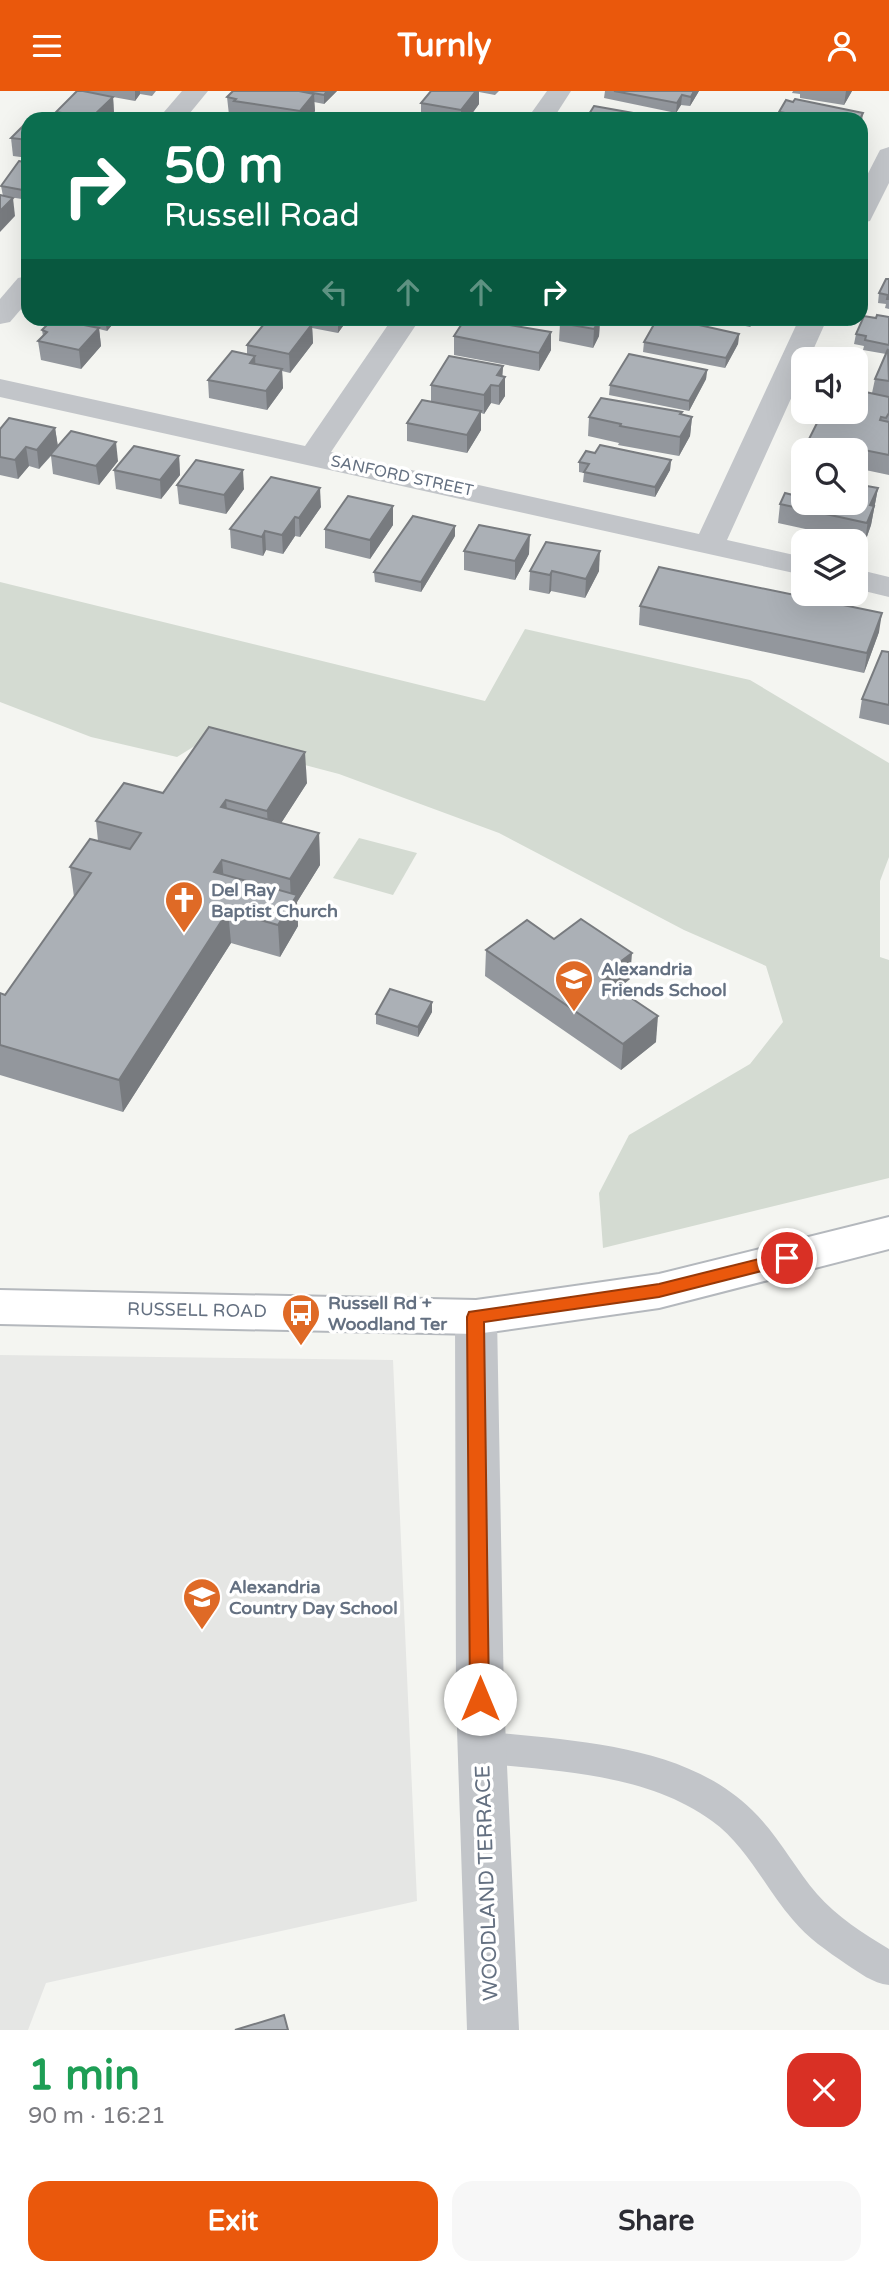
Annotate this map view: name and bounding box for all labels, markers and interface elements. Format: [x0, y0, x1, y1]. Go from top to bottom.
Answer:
icon: menu [28, 27, 66, 65]
text: Turnly [398, 27, 491, 65]
icon: person [823, 27, 861, 65]
text: 50 m [164, 137, 283, 196]
icon: right [49, 140, 140, 231]
text: Russell Road [164, 197, 360, 235]
icon: left [316, 273, 354, 311]
icon: ahead [389, 273, 427, 311]
icon: ahead [462, 273, 500, 311]
icon: right [535, 273, 573, 311]
map controls [791, 347, 868, 606]
button: sound [791, 347, 868, 424]
button: search [791, 438, 868, 515]
street label: SANFORD STREET [329, 451, 475, 501]
button: layers [791, 529, 868, 606]
church icon: Del Ray Baptist Church [163, 879, 205, 934]
place label: Del Ray Baptist Church [211, 879, 338, 922]
school or university icon: Alexandria Friends School [553, 958, 595, 1013]
place label: Alexandria Friends School [601, 958, 727, 1001]
pin [757, 1228, 817, 1288]
icon: arrive [768, 1239, 806, 1277]
bus stop icon: Russell Rd + Woodland Ter [280, 1292, 322, 1347]
place label: Russell Rd + Woodland Ter [328, 1292, 448, 1335]
street label: RUSSELL ROAD [127, 1298, 267, 1322]
school or university icon: Alexandria Country Day School [181, 1576, 223, 1631]
place label: Alexandria Country Day School [229, 1576, 398, 1619]
position arrow [443, 1662, 517, 1736]
street label: WOODLAND TERRACE [470, 1765, 504, 2001]
text: 1 min [28, 2050, 140, 2101]
button: close [787, 2053, 861, 2127]
text: 90 m · 16:21 [28, 2102, 166, 2130]
button: Exit [28, 2181, 438, 2261]
button: Share [452, 2181, 861, 2261]

